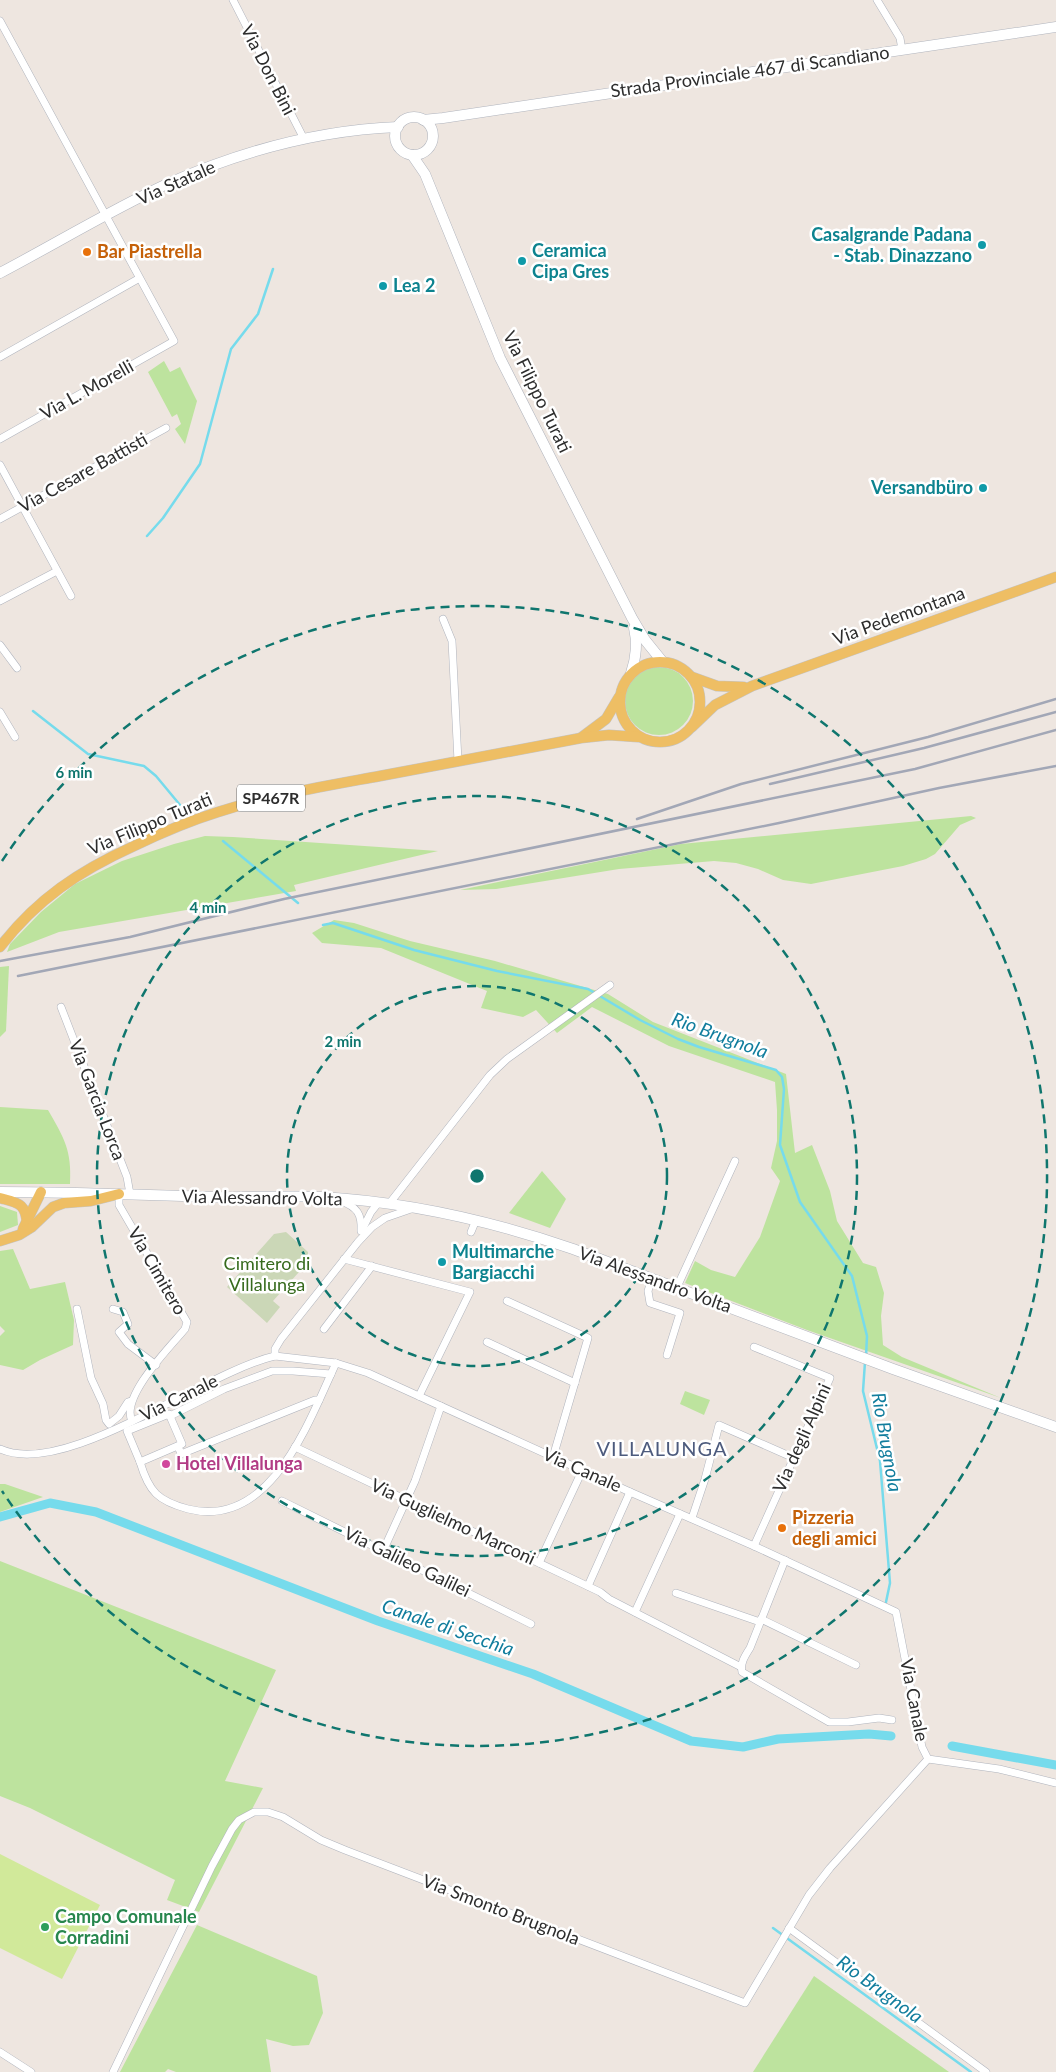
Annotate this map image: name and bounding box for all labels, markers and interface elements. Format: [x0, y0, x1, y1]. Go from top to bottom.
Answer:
street label: Via Don Bini [237, 21, 301, 118]
street label: Strada Provinciale 467 di Scandiano [609, 41, 891, 101]
street label: Via Statale [133, 155, 218, 209]
place label: Casalgrande Padana - Stab. Dinazzano [811, 223, 972, 266]
place label: Ceramica Cipa Gres [532, 239, 609, 282]
marker: Casalgrande Padana - Stab. Dinazzano [976, 239, 988, 251]
place label: Bar Piastrella [97, 240, 202, 262]
marker: Bar Piastrella [81, 246, 93, 258]
marker: Ceramica Cipa Gres [516, 255, 528, 267]
place label: Lea 2 [393, 274, 435, 296]
marker: Lea 2 [377, 280, 389, 292]
street label: Via Filippo Turati [499, 327, 577, 456]
street label: Via L. Morelli [36, 354, 137, 424]
street label: Via Cesare Battisti [14, 427, 151, 517]
place label: Versandbüro [870, 476, 973, 498]
marker: Versandbüro [977, 482, 989, 494]
street label: Via Pedemontana [830, 581, 968, 649]
text: 6 min [55, 763, 93, 781]
road number: SP467R [237, 784, 305, 811]
street label: Via Filippo Turati [84, 787, 215, 859]
text: 4 min [189, 898, 227, 916]
water label: Rio Brugnola [669, 1007, 771, 1063]
text: 2 min [324, 1032, 362, 1050]
street label: Via Garcia Lorca [65, 1036, 131, 1163]
centre of rings [468, 1167, 486, 1185]
street label: Via Alessandro Volta [181, 1185, 343, 1209]
street label: Via Cimitero [124, 1223, 192, 1318]
place label: Multimarche Bargiacchi [452, 1240, 555, 1283]
street label: Via Alessandro Volta [576, 1241, 735, 1317]
park label: Cimitero di Villalunga [224, 1252, 310, 1295]
marker: Multimarche Bargiacchi [436, 1256, 448, 1268]
street label: Via Canale [136, 1369, 221, 1425]
street label: Via degli Alpini [767, 1380, 835, 1495]
water label: Rio Brugnola [867, 1390, 908, 1493]
district label: VILLALUNGA [597, 1436, 727, 1460]
street label: Via Canale [540, 1442, 625, 1496]
place label: Hotel Villalunga [176, 1452, 303, 1474]
marker: Hotel Villalunga [160, 1458, 172, 1470]
street label: Via Guglielmo Marconi [368, 1473, 539, 1569]
place label: Pizzeria degli amici [792, 1506, 877, 1549]
street label: Via Galileo Galilei [341, 1521, 474, 1601]
marker: Pizzeria degli amici [776, 1522, 788, 1534]
water label: Canale di Secchia [379, 1593, 517, 1660]
street label: Via Canale [896, 1657, 934, 1743]
street label: Via Smonto Brugnola [420, 1869, 583, 1949]
place label: Campo Comunale Corradini [55, 1905, 197, 1948]
marker: Campo Comunale Corradini [39, 1921, 51, 1933]
water label: Rio Brugnola [833, 1950, 928, 2027]

